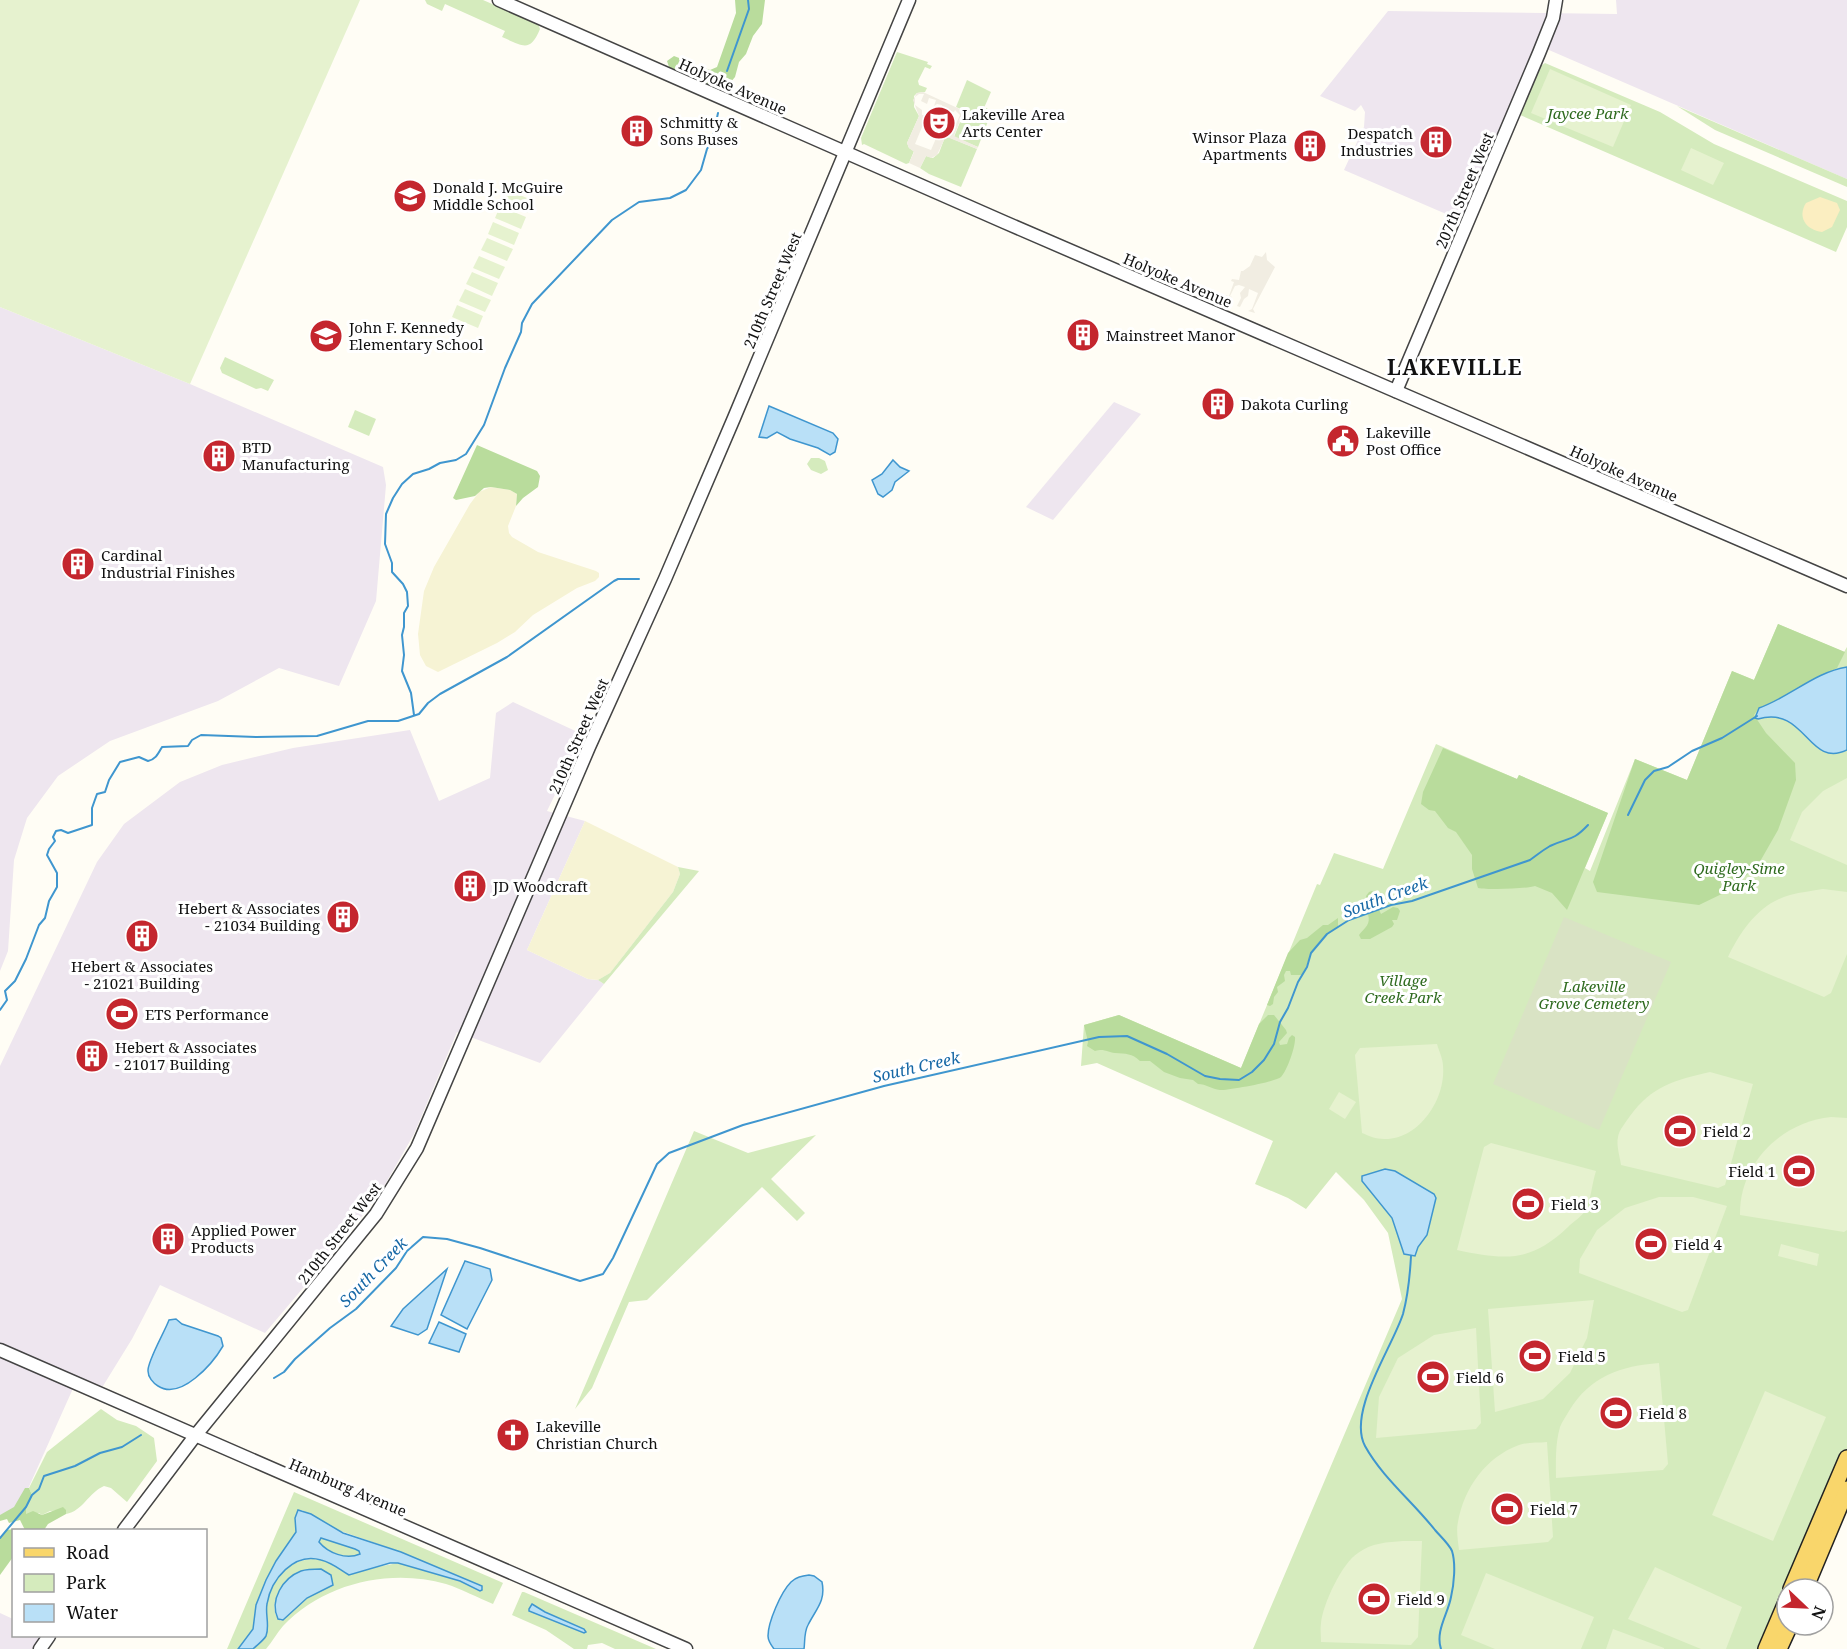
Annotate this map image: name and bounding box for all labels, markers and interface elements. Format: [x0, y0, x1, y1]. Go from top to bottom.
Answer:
street label: Holyoke Avenue [676, 53, 790, 119]
park label: Jaycee Park [1544, 103, 1629, 123]
place label: Lakeville Area Arts Center [962, 104, 1065, 141]
theatre icon: Lakeville Area Arts Center [921, 105, 957, 141]
place label: Schmitty & Sons Buses [660, 112, 738, 149]
building icon: Schmitty & Sons Buses [619, 113, 655, 149]
place label: Despatch Industries [1340, 123, 1413, 160]
building icon: Despatch Industries [1418, 124, 1454, 160]
place label: Winsor Plaza Apartments [1192, 127, 1287, 164]
building icon: Winsor Plaza Apartments [1292, 128, 1328, 164]
street label: 207th Street West [1430, 129, 1498, 251]
place label: Donald J. McGuire Middle School [433, 177, 563, 214]
school or university icon: Donald J. McGuire Middle School [392, 178, 428, 214]
street label: 210th Street West [738, 229, 806, 351]
street label: Holyoke Avenue [1121, 248, 1235, 312]
place label: John F. Kennedy Elementary School [348, 317, 483, 354]
building icon: Mainstreet Manor [1065, 317, 1101, 353]
school or university icon: John F. Kennedy Elementary School [308, 318, 344, 354]
place label: Mainstreet Manor [1106, 325, 1235, 345]
district label: LAKEVILLE [1387, 353, 1523, 381]
building icon: Dakota Curling [1200, 386, 1236, 422]
place label: Dakota Curling [1241, 394, 1348, 414]
place label: Lakeville Post Office [1366, 422, 1441, 459]
public building icon: Lakeville Post Office [1325, 423, 1361, 459]
place label: BTD Manufacturing [242, 437, 350, 474]
building icon: BTD Manufacturing [201, 438, 237, 474]
street label: Holyoke Avenue [1567, 440, 1681, 506]
place label: Cardinal Industrial Finishes [101, 545, 235, 582]
building icon: Cardinal Industrial Finishes [60, 546, 96, 582]
street label: 210th Street West [544, 675, 612, 797]
park label: Quigley-Sime Park [1693, 858, 1785, 895]
building icon: JD Woodcraft [452, 868, 488, 904]
water label: South Creek [1339, 871, 1432, 923]
place label: JD Woodcraft [492, 876, 588, 896]
place label: Hebert & Associates - 21034 Building [178, 898, 320, 935]
building icon: Hebert & Associates - 21034 Building [325, 899, 361, 935]
building icon: Hebert & Associates - 21021 Building [124, 918, 160, 954]
place label: Hebert & Associates - 21021 Building [71, 956, 213, 993]
park label: Village Creek Park [1365, 970, 1442, 1007]
park label: Lakeville Grove Cemetery [1539, 976, 1650, 1013]
sports icon: ETS Performance [104, 996, 140, 1032]
place label: ETS Performance [145, 1004, 269, 1024]
place label: Hebert & Associates - 21017 Building [115, 1037, 257, 1074]
building icon: Hebert & Associates - 21017 Building [74, 1038, 110, 1074]
water label: South Creek [870, 1046, 963, 1088]
sports icon: Field 2 [1662, 1113, 1698, 1149]
place label: Field 2 [1703, 1121, 1751, 1141]
sports icon: Field 1 [1781, 1153, 1817, 1189]
place label: Field 1 [1728, 1161, 1776, 1181]
street label: 210th Street West [293, 1178, 385, 1288]
sports icon: Field 3 [1510, 1186, 1546, 1222]
place label: Field 3 [1551, 1194, 1599, 1214]
place label: Applied Power Products [191, 1220, 296, 1257]
building icon: Applied Power Products [150, 1221, 186, 1257]
sports icon: Field 4 [1633, 1226, 1669, 1262]
water label: South Creek [334, 1232, 413, 1312]
place label: Field 4 [1674, 1234, 1722, 1254]
sports icon: Field 5 [1517, 1338, 1553, 1374]
place label: Field 5 [1558, 1346, 1606, 1366]
sports icon: Field 6 [1415, 1359, 1451, 1395]
place label: Field 6 [1456, 1367, 1504, 1387]
sports icon: Field 8 [1598, 1395, 1634, 1431]
place label: Field 8 [1639, 1403, 1687, 1423]
place label: Lakeville Christian Church [536, 1416, 658, 1453]
church icon: Lakeville Christian Church [495, 1417, 531, 1453]
street label: Hamburg Avenue [286, 1453, 410, 1521]
sports icon: Field 7 [1489, 1491, 1525, 1527]
place label: Field 7 [1530, 1499, 1578, 1519]
legend [12, 1529, 207, 1637]
text: Road [66, 1540, 109, 1564]
text: Park [66, 1570, 106, 1594]
north arrow [1775, 1577, 1835, 1637]
sports icon: Field 9 [1356, 1581, 1392, 1617]
place label: Field 9 [1397, 1589, 1445, 1609]
text: Water [66, 1600, 119, 1624]
text: N [1806, 1603, 1831, 1623]

